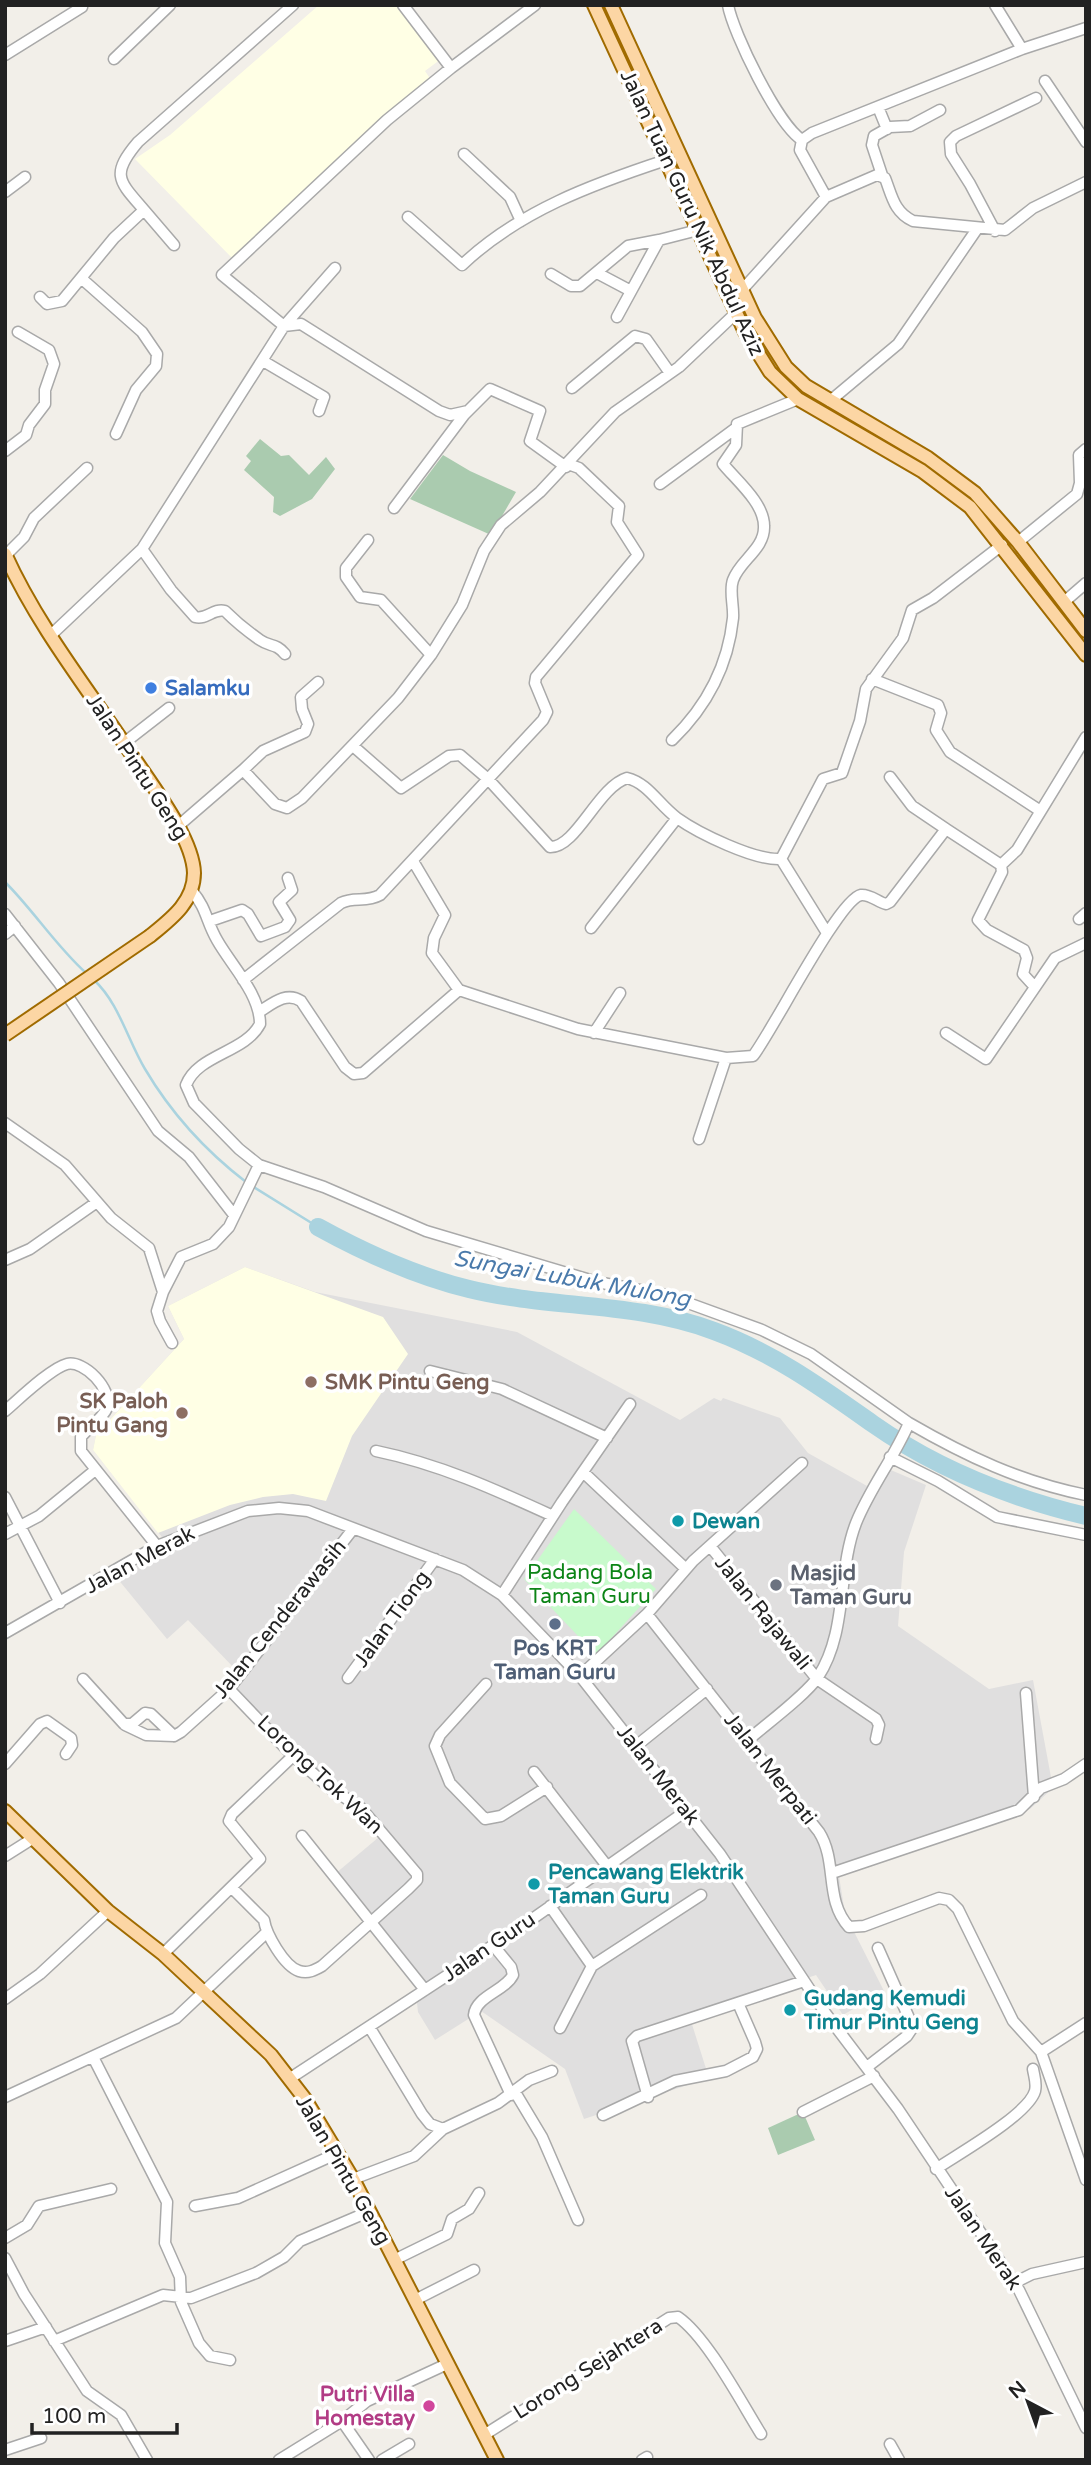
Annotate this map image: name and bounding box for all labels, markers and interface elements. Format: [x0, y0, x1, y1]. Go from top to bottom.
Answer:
street label: Jalan Tuan Guru Nik Abdul Aziz [615, 66, 769, 360]
place label: Salamku [165, 676, 250, 701]
marker: Salamku [143, 680, 159, 696]
street label: Jalan Pintu Geng [81, 689, 193, 845]
water label: Sungai Lubuk Mulong [452, 1244, 694, 1314]
place label: SMK Pintu Geng [325, 1370, 490, 1395]
marker: SMK Pintu Geng [303, 1374, 319, 1390]
place label: SK Paloh Pintu Gang [56, 1389, 168, 1438]
marker: SK Paloh Pintu Gang [174, 1405, 190, 1421]
place label: Dewan [692, 1509, 760, 1534]
marker: Dewan [670, 1513, 686, 1529]
street label: Jalan Merak [81, 1521, 199, 1599]
street label: Jalan Cenderawasih [208, 1535, 352, 1703]
street label: Jalan Rajawali [709, 1551, 817, 1675]
park label: Padang Bola Taman Guru [527, 1560, 653, 1609]
place label: Masjid Taman Guru [789, 1561, 912, 1610]
street label: Jalan Tiong [349, 1566, 435, 1672]
marker: Masjid Taman Guru [768, 1577, 784, 1593]
marker: Pos KRT Taman Guru [547, 1616, 563, 1632]
place label: Pos KRT Taman Guru [493, 1636, 616, 1685]
street label: Jalan Merpati [719, 1708, 821, 1830]
street label: Lorong Tok Wan [252, 1710, 388, 1840]
street label: Jalan Merak [611, 1720, 705, 1830]
place label: Pencawang Elektrik Taman Guru [547, 1860, 744, 1909]
marker: Pencawang Elektrik Taman Guru [526, 1876, 542, 1892]
street label: Jalan Guru [438, 1907, 540, 1987]
place label: Gudang Kemudi Timur Pintu Geng [803, 1986, 979, 2035]
marker: Gudang Kemudi Timur Pintu Geng [782, 2002, 798, 2018]
street label: Jalan Pintu Geng [290, 2091, 396, 2249]
street label: Jalan Merak [939, 2181, 1027, 2295]
street label: Lorong Sejahtera [509, 2313, 667, 2425]
north arrow [993, 2367, 1063, 2437]
text: N [1005, 2377, 1030, 2403]
place label: Putri Villa Homestay [315, 2382, 416, 2431]
scale bar [32, 2392, 177, 2436]
marker: Putri Villa Homestay [421, 2398, 437, 2414]
text: 100 m [42, 2404, 106, 2429]

